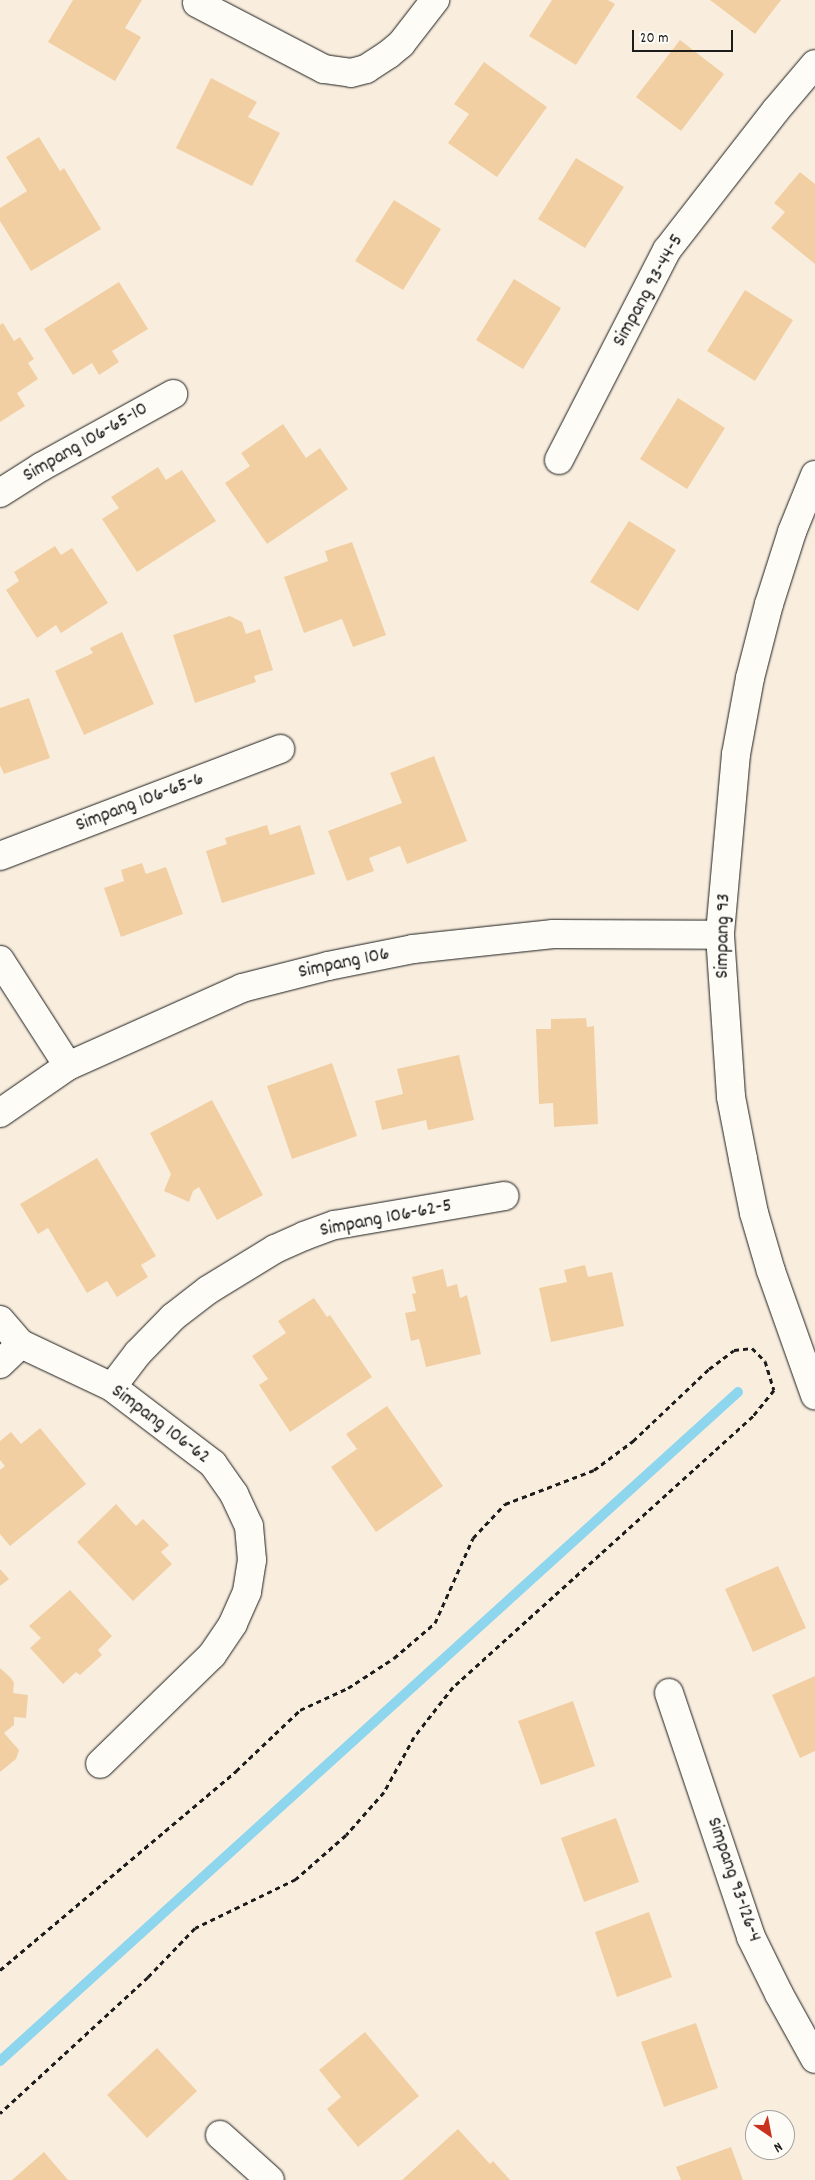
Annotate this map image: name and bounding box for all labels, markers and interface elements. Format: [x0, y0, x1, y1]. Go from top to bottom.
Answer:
scale bar [635, 20, 736, 52]
text: 20 m [640, 28, 668, 50]
street label: Simpang 93-44-5 [608, 231, 690, 351]
street label: Simpang 106-65-10 [19, 397, 153, 489]
street label: Simpang 106-65-6 [73, 768, 207, 838]
street label: Simpang 93 [711, 893, 737, 979]
street label: Simpang 106 [296, 943, 392, 985]
street label: Simpang 106-62-5 [318, 1194, 454, 1244]
street label: Simpang 106-62 [106, 1380, 214, 1470]
street label: Simpang 93-126-4 [700, 1814, 766, 1946]
north arrow [745, 2110, 795, 2160]
text: N [769, 2136, 786, 2157]

